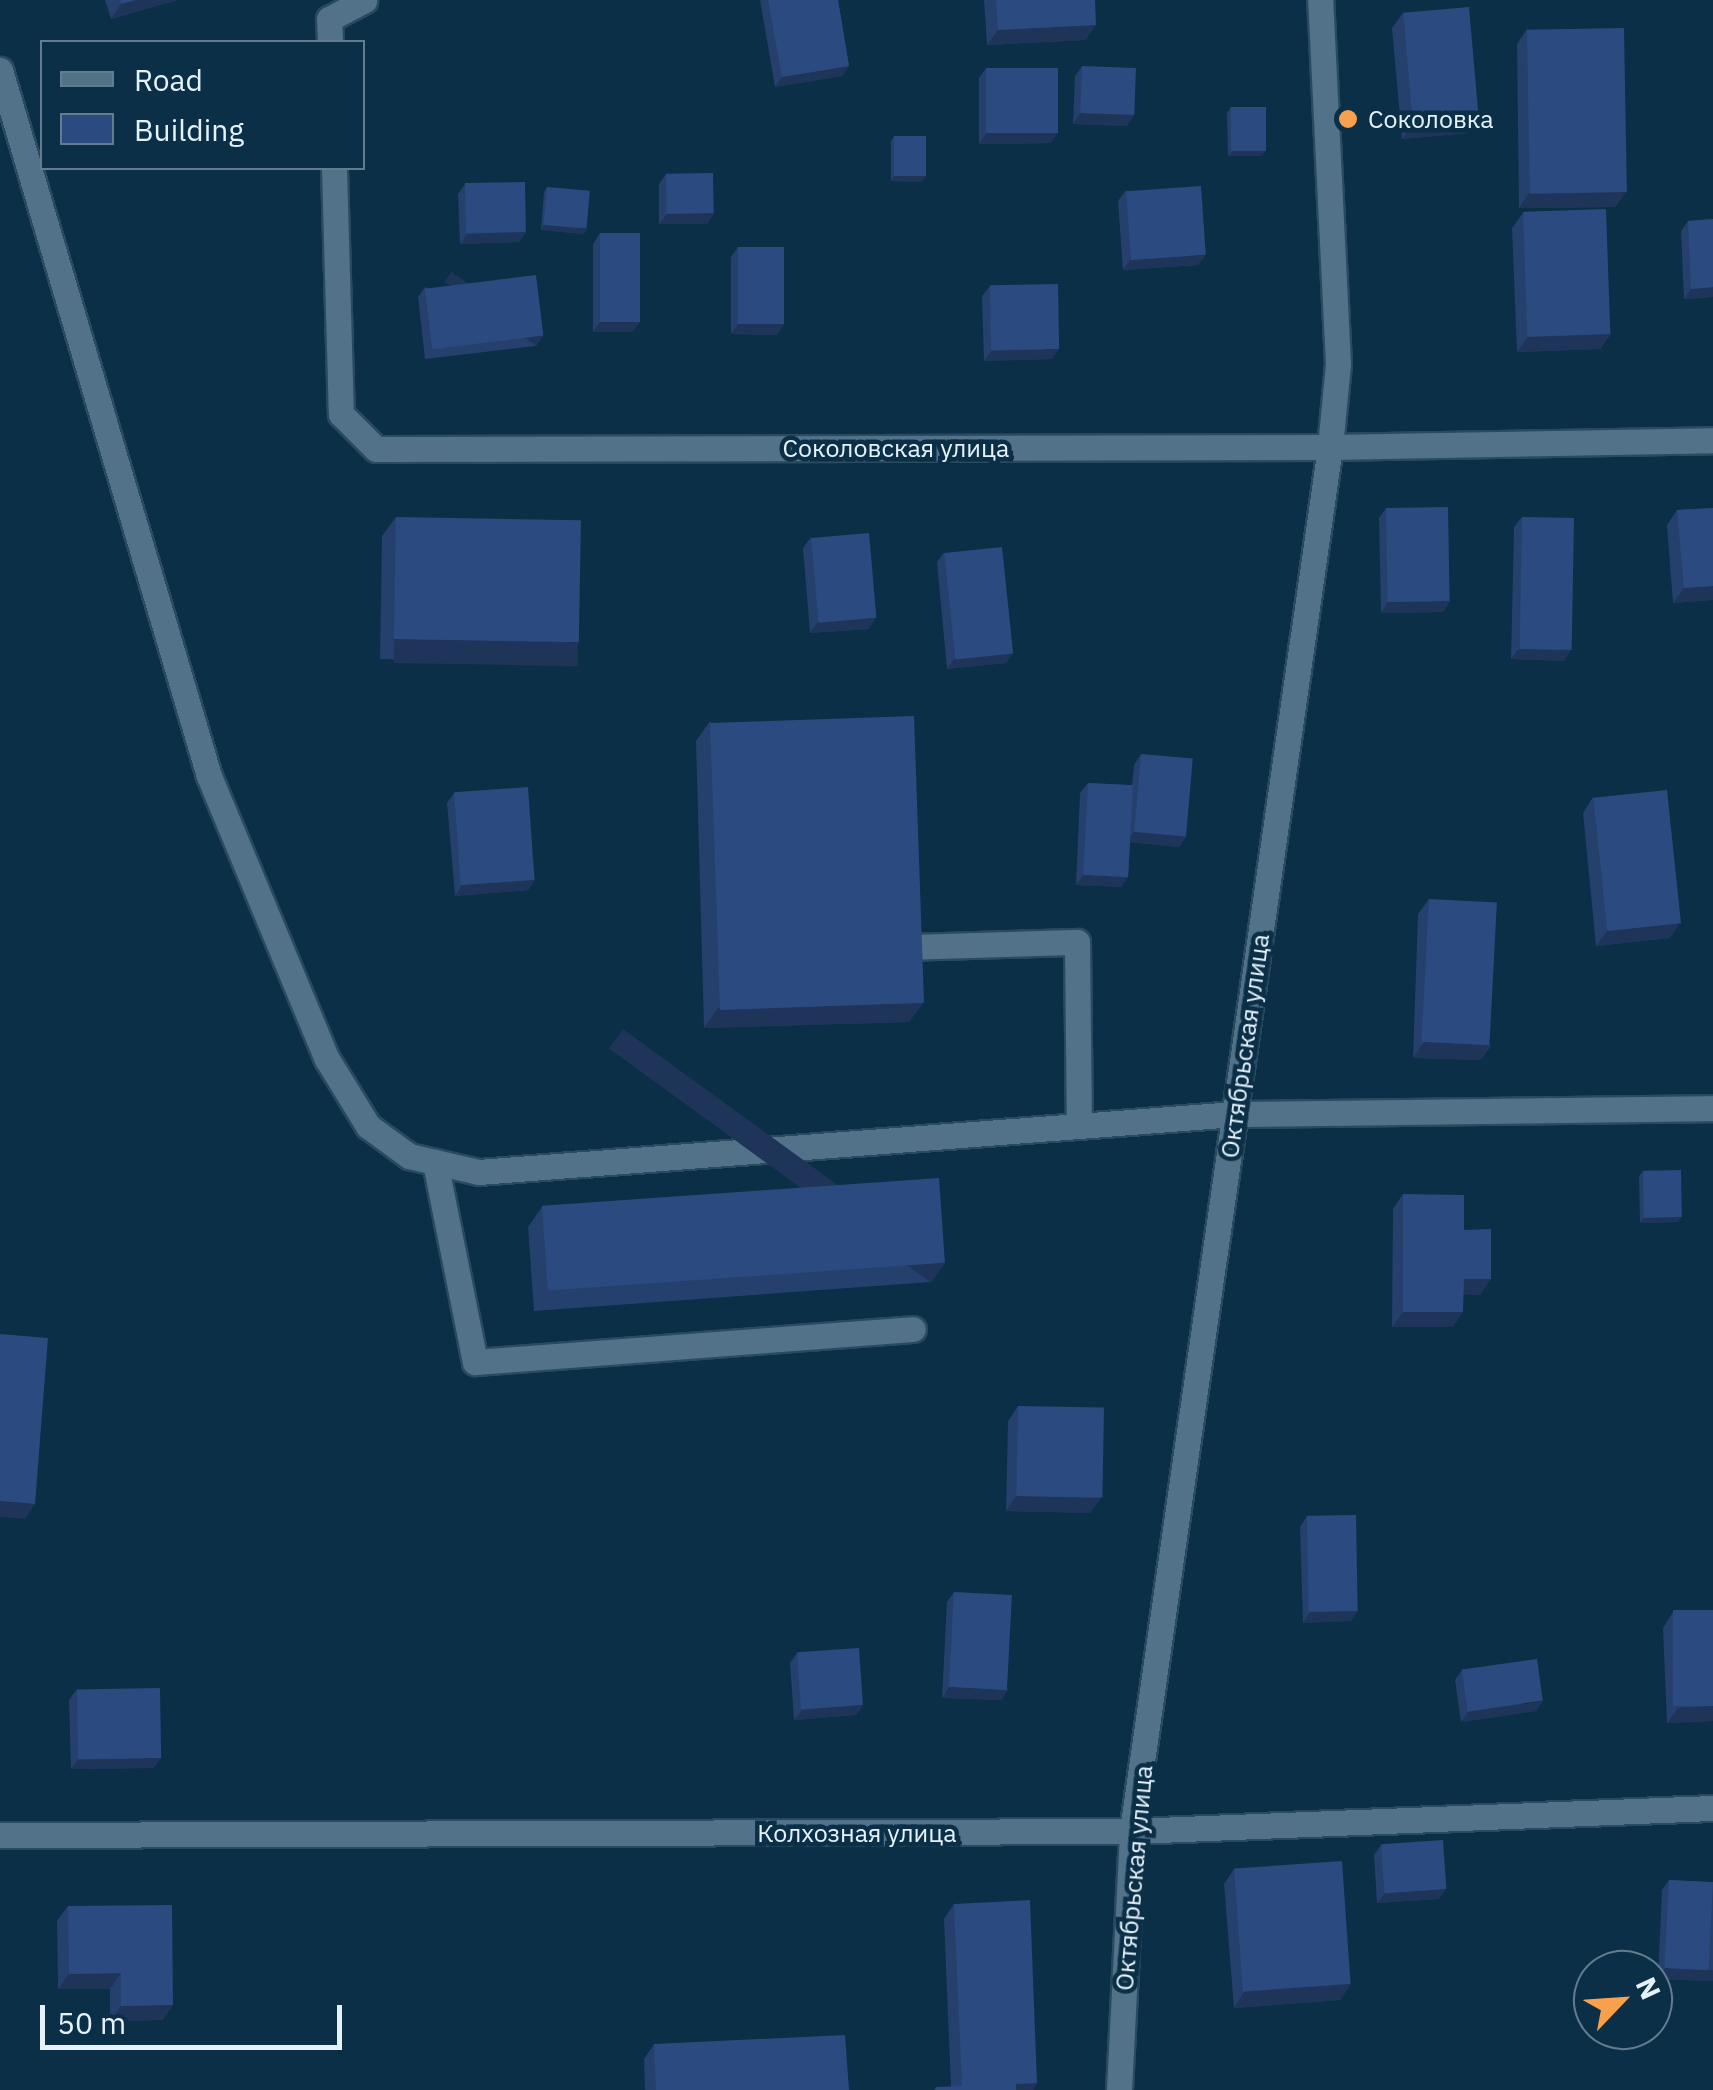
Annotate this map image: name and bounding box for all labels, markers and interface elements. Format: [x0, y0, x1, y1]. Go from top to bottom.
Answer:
legend [40, 40, 365, 170]
text: Road [134, 60, 203, 99]
place label: Соколовка [1368, 104, 1494, 134]
marker: Соколовка [1337, 108, 1359, 130]
text: Building [134, 110, 244, 149]
street label: Соколовская улица [783, 433, 1009, 463]
street label: Октябрьская улица [1214, 932, 1276, 1160]
street label: Октябрьская улица [1109, 1764, 1159, 1992]
street label: Колхозная улица [757, 1818, 957, 1848]
north arrow [1573, 1950, 1673, 2050]
text: N [1628, 1971, 1670, 2005]
scale bar [45, 1985, 348, 2047]
text: 50 m [57, 2003, 126, 2042]

